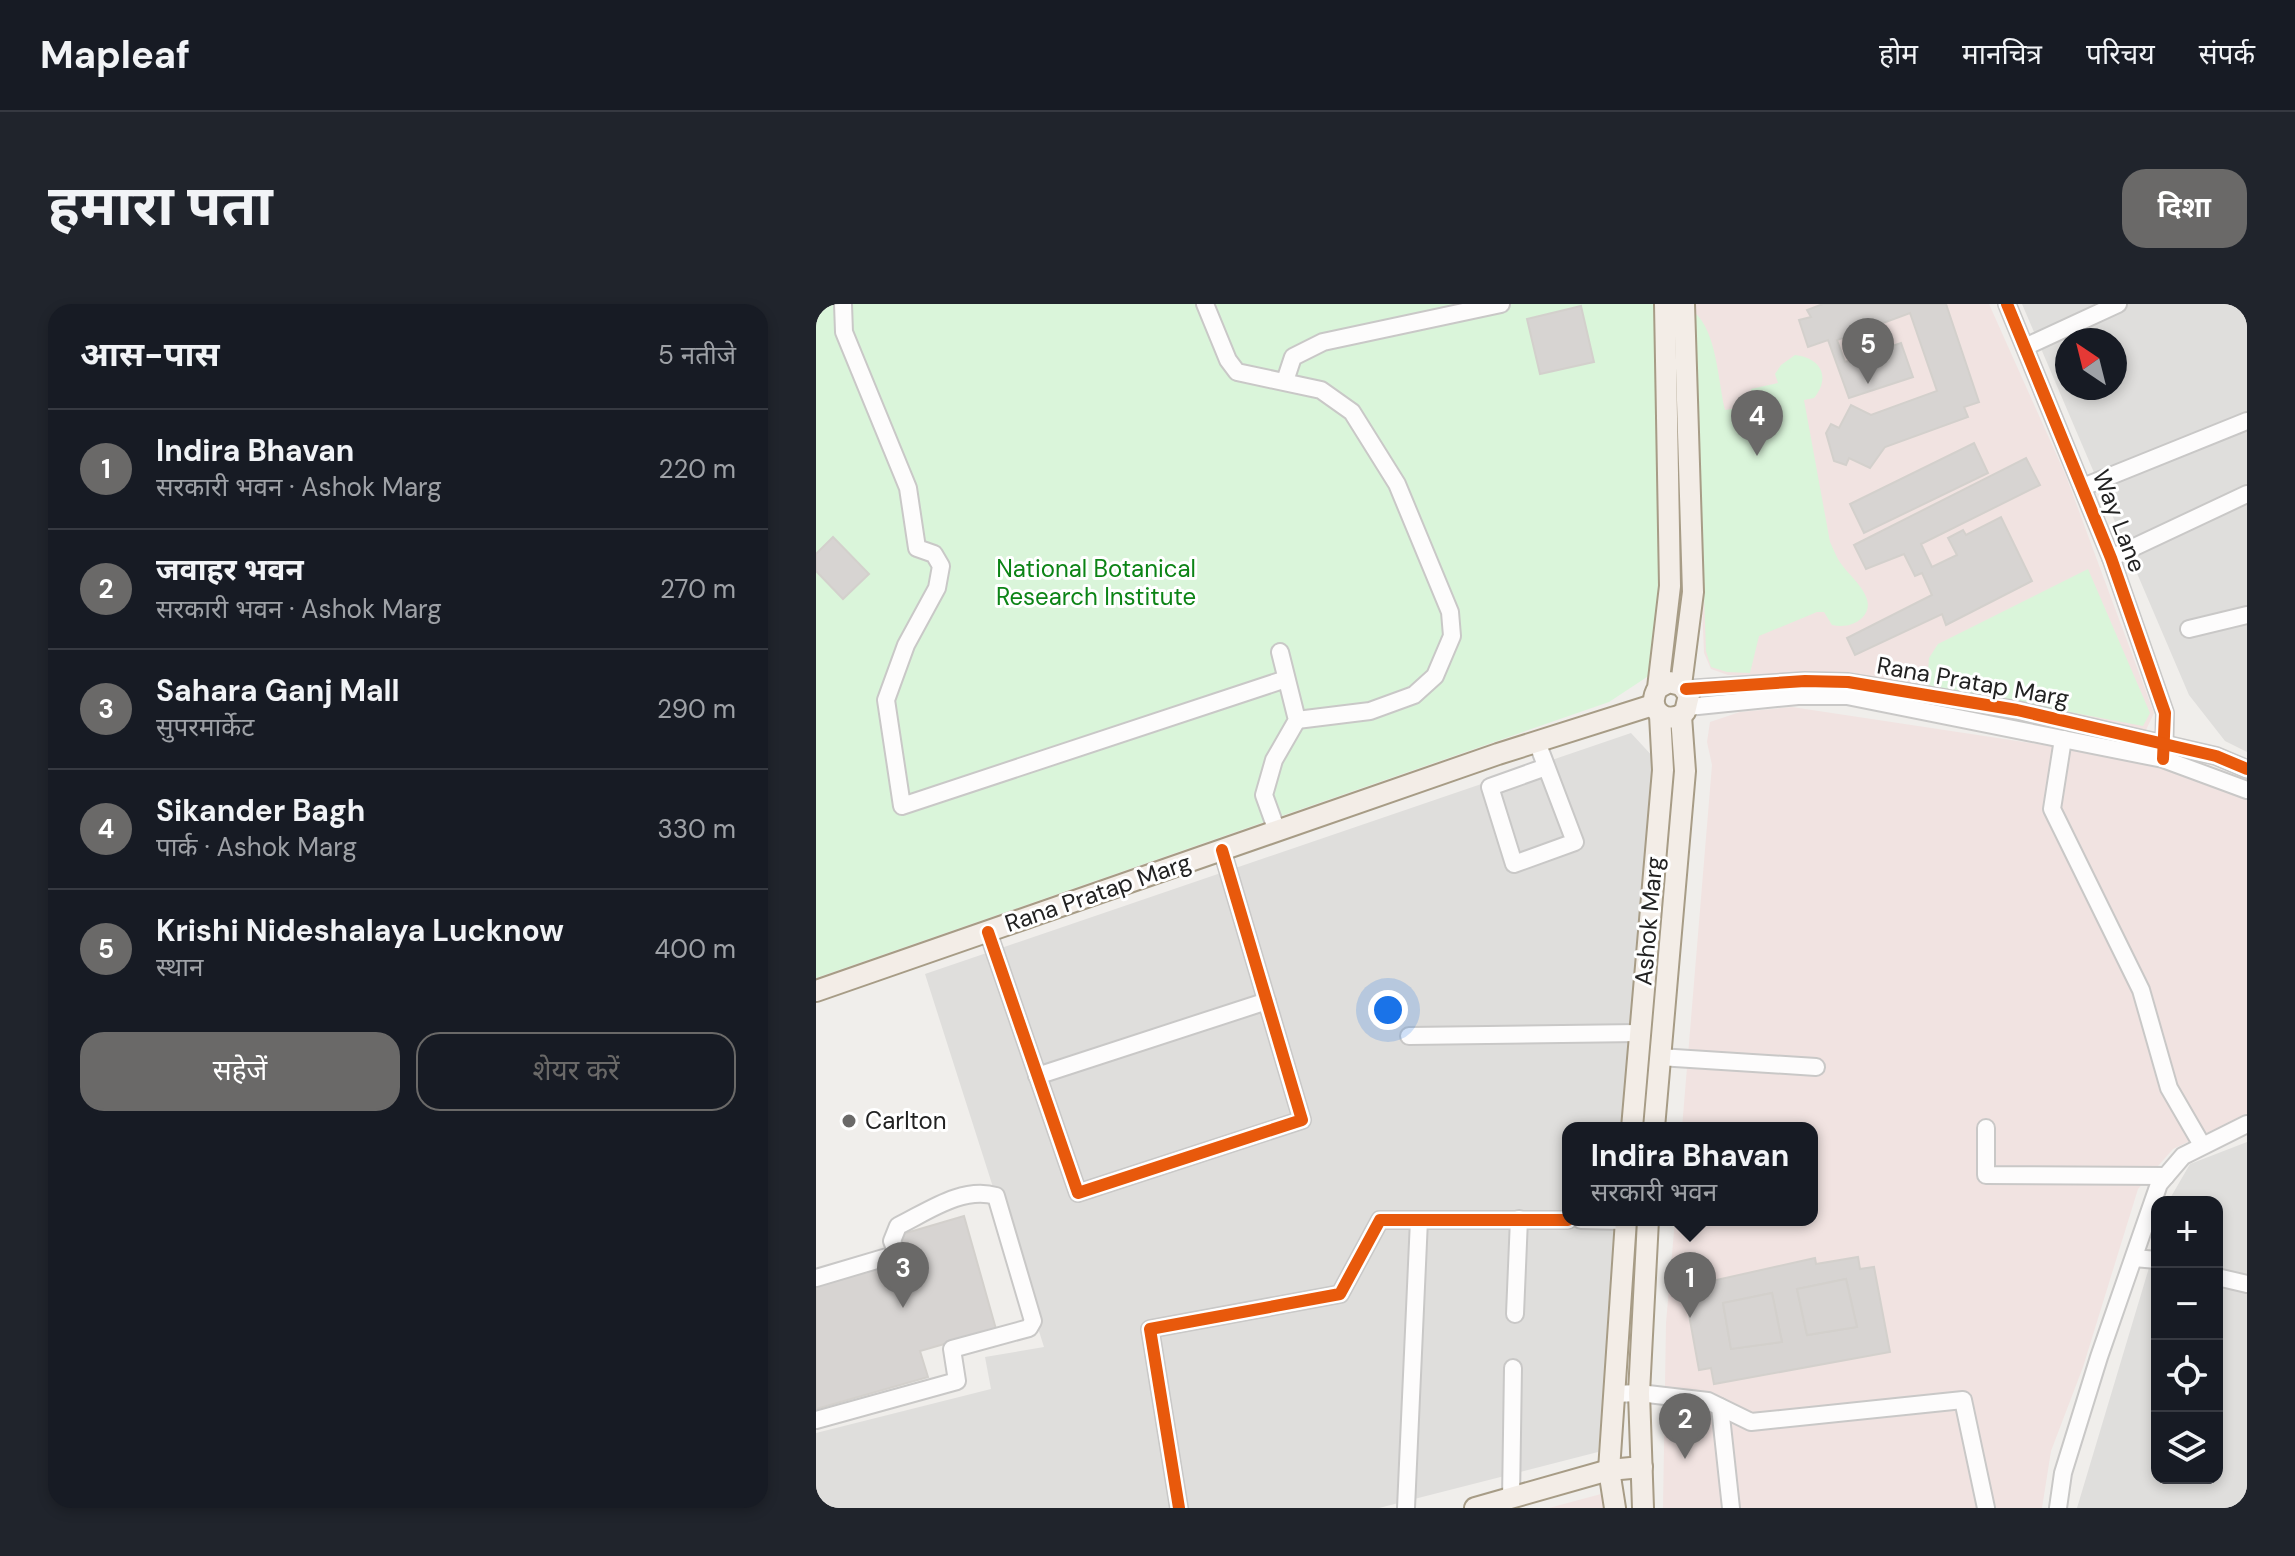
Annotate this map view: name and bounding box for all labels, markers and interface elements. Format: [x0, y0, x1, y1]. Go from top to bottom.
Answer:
text: Mapleaf [40, 30, 190, 80]
text: होम [1879, 36, 1918, 73]
text: मानचित्र [1962, 36, 2042, 73]
text: परिचय [2086, 36, 2155, 73]
text: संपर्क [2199, 36, 2255, 73]
text: हमारा पता [48, 169, 273, 242]
button: दिशा [2122, 169, 2247, 248]
pin: 5 [1842, 318, 1894, 384]
north arrow [2055, 328, 2127, 400]
text: आस-पास [80, 332, 220, 377]
text: 5 नतीजे [658, 338, 736, 372]
pin: 4 [1731, 390, 1783, 456]
text: Indira Bhavan [156, 431, 354, 470]
text: 1 [101, 452, 111, 486]
text: 220 m [658, 452, 736, 486]
street label: Way Lane [2086, 465, 2153, 577]
text: सरकारी भवन · Ashok Marg [156, 470, 442, 504]
text: जवाहर भवन [156, 550, 304, 589]
park label: National Botanical Research Institute [996, 553, 1196, 612]
text: 2 [98, 572, 114, 606]
text: 270 m [660, 572, 736, 606]
text: सरकारी भवन · Ashok Marg [156, 592, 442, 626]
street label: Rana Pratap Marg [1874, 649, 2072, 714]
text: Sahara Ganj Mall [156, 671, 400, 710]
text: 3 [98, 692, 114, 726]
text: 290 m [657, 692, 736, 726]
text: सुपरमार्केट [156, 710, 254, 744]
text: Sikander Bagh [156, 791, 365, 830]
text: 4 [98, 812, 114, 846]
text: 330 m [657, 812, 736, 846]
text: पार्क · Ashok Marg [156, 830, 357, 864]
street label: Rana Pratap Marg [1001, 846, 1195, 939]
street label: Ashok Marg [1627, 855, 1670, 987]
text: Krishi Nideshalaya Lucknow [156, 911, 564, 950]
text: 5 [98, 932, 114, 966]
text: 400 m [655, 932, 736, 966]
text: स्थान [156, 950, 203, 984]
your location [1368, 990, 1408, 1030]
button: सहेजें [80, 1032, 400, 1111]
button: शेयर करें [416, 1032, 736, 1111]
place label: Carlton [865, 1105, 947, 1136]
marker: Carlton [840, 1112, 858, 1130]
popup [1562, 1122, 1818, 1226]
text: Indira Bhavan [1591, 1136, 1789, 1175]
text: सरकारी भवन [1591, 1175, 1717, 1209]
map controls [2151, 1196, 2223, 1484]
button: + [2151, 1196, 2223, 1268]
pin: 3 [877, 1242, 929, 1308]
pin: 1 [1664, 1252, 1716, 1318]
button: − [2151, 1268, 2223, 1340]
button: locate [2151, 1340, 2223, 1412]
pin: 2 [1659, 1393, 1711, 1459]
button: layers [2151, 1412, 2223, 1484]

